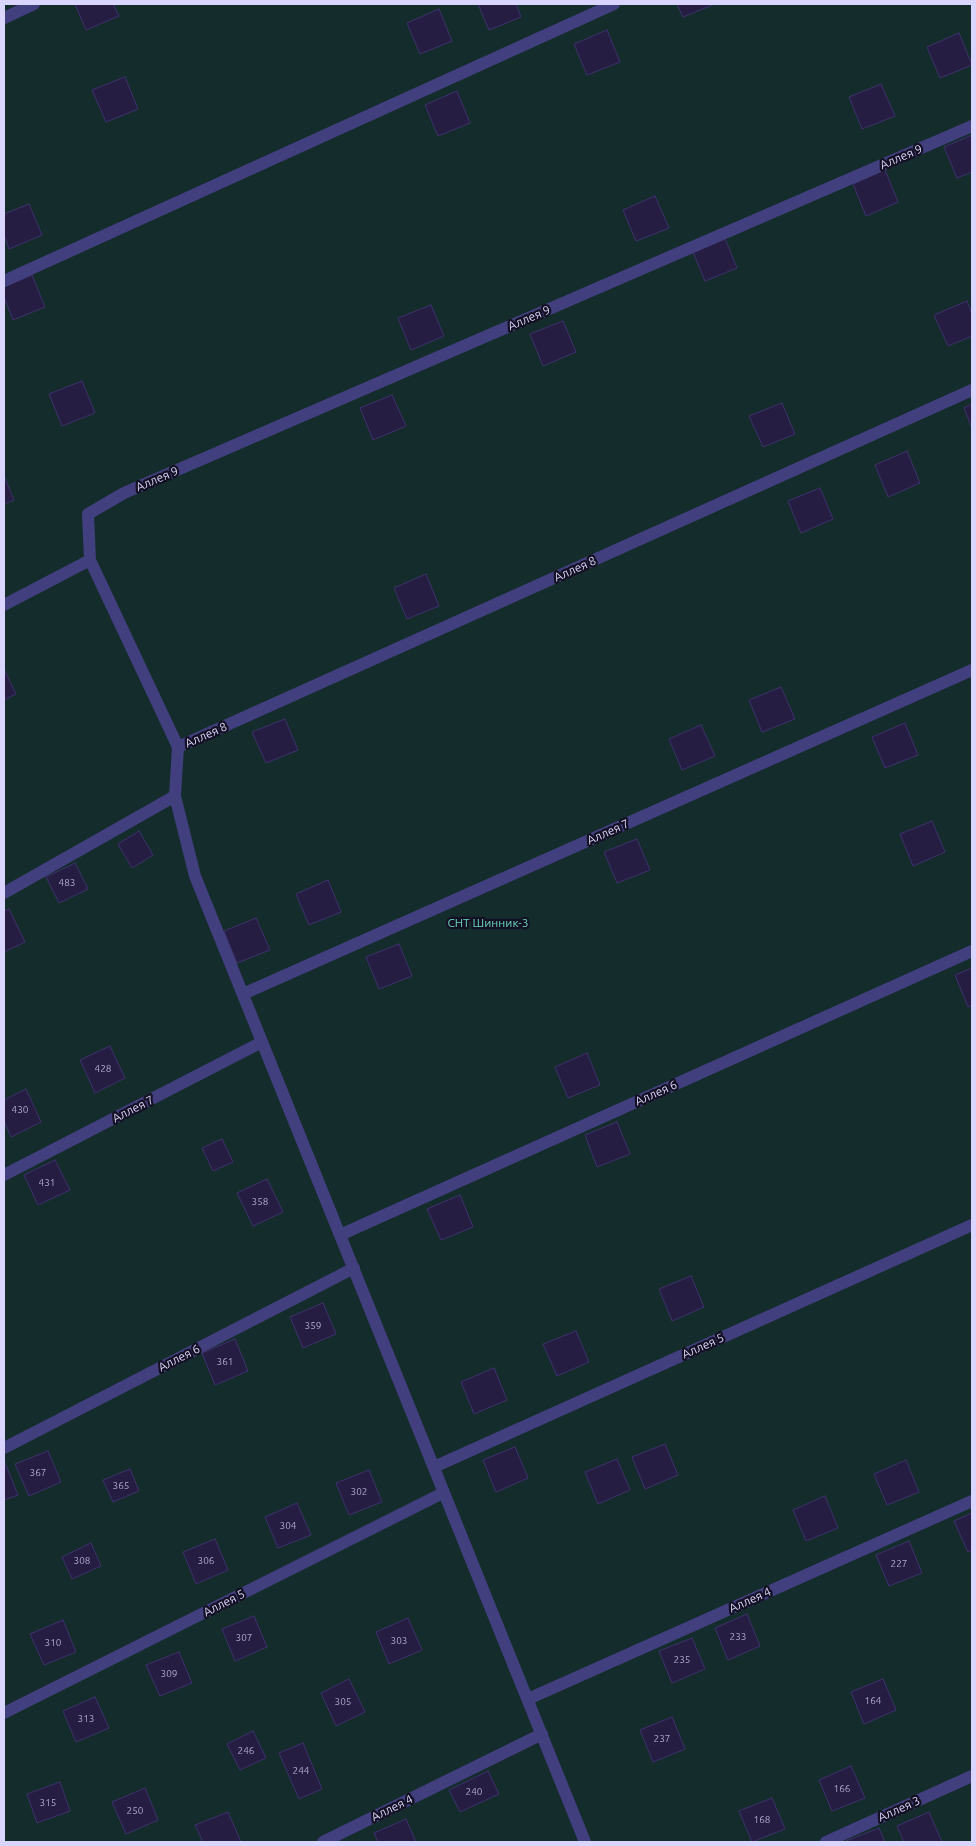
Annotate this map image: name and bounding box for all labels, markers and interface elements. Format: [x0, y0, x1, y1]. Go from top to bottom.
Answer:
street label: Аллея 9 [878, 142, 924, 172]
street label: Аллея 9 [506, 303, 552, 333]
street label: Аллея 9 [134, 464, 180, 494]
street label: Аллея 8 [552, 553, 598, 585]
street label: Аллея 8 [183, 719, 229, 751]
street label: Аллея 7 [585, 816, 631, 848]
house number: 483 [59, 877, 75, 889]
park label: СНТ Шинник-3 [447, 916, 529, 930]
house number: 428 [95, 1063, 111, 1075]
street label: Аллея 6 [633, 1077, 679, 1109]
street label: Аллея 7 [110, 1092, 156, 1126]
house number: 430 [12, 1104, 28, 1116]
house number: 431 [39, 1177, 55, 1189]
house number: 358 [252, 1196, 268, 1208]
house number: 359 [305, 1320, 321, 1332]
street label: Аллея 5 [680, 1330, 726, 1362]
street label: Аллея 6 [156, 1341, 202, 1375]
house number: 361 [217, 1356, 233, 1368]
house number: 367 [30, 1467, 46, 1479]
house number: 365 [113, 1480, 129, 1492]
house number: 302 [351, 1486, 367, 1498]
house number: 304 [280, 1520, 296, 1532]
house number: 308 [74, 1555, 90, 1567]
house number: 306 [198, 1555, 214, 1567]
house number: 227 [891, 1558, 907, 1570]
street label: Аллея 4 [727, 1584, 773, 1616]
street label: Аллея 5 [201, 1586, 247, 1620]
house number: 233 [730, 1631, 746, 1643]
house number: 307 [236, 1632, 252, 1644]
house number: 303 [391, 1635, 407, 1647]
house number: 310 [45, 1637, 61, 1649]
house number: 235 [674, 1654, 690, 1666]
house number: 309 [161, 1668, 177, 1680]
house number: 164 [865, 1695, 881, 1707]
house number: 305 [335, 1696, 351, 1708]
house number: 313 [78, 1713, 94, 1725]
house number: 237 [654, 1733, 670, 1745]
house number: 246 [238, 1745, 254, 1757]
house number: 244 [293, 1765, 309, 1777]
house number: 166 [834, 1783, 850, 1795]
house number: 240 [466, 1786, 482, 1798]
street label: Аллея 4 [369, 1792, 415, 1824]
street label: Аллея 3 [876, 1793, 922, 1825]
house number: 315 [40, 1797, 56, 1809]
house number: 250 [127, 1805, 143, 1817]
house number: 168 [754, 1814, 770, 1826]

